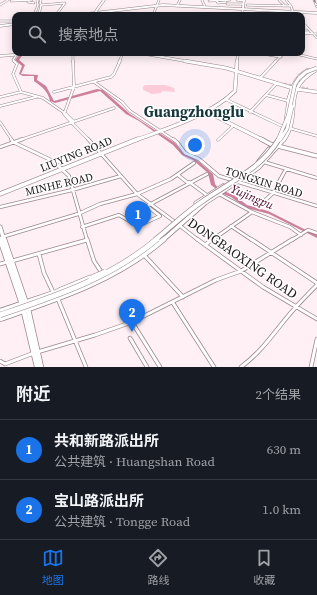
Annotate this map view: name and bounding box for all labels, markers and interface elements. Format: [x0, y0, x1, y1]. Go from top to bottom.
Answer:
search box [12, 12, 305, 56]
icon: search [26, 23, 48, 45]
text: 搜索地点 [58, 24, 118, 45]
district label: Guangzhonglu [144, 101, 244, 122]
street label: LIUYING ROAD [38, 133, 115, 176]
your location [185, 135, 205, 155]
street label: TONGXIN ROAD [223, 164, 305, 201]
street label: MINHE ROAD [24, 169, 95, 200]
water label: Yujingpu [228, 181, 276, 213]
pin: 1 [125, 201, 151, 234]
street label: DONGBAOXING ROAD [185, 214, 301, 303]
pin: 2 [119, 299, 145, 332]
text: 附近 [16, 382, 50, 406]
text: 2个结果 [255, 386, 301, 403]
text: 共和新路派出所 [54, 430, 159, 451]
text: 1 [25, 441, 33, 458]
text: 630 m [267, 441, 301, 458]
text: 公共建筑 · Huangshan Road [54, 453, 215, 470]
text: 宝山路派出所 [54, 490, 144, 511]
text: 2 [25, 501, 33, 518]
text: 1.0 km [262, 501, 301, 518]
text: 公共建筑 · Tongge Road [54, 513, 190, 530]
tab: 地图 [42, 547, 64, 588]
tab: 路线 [147, 547, 169, 588]
tab: 收藏 [253, 547, 275, 588]

